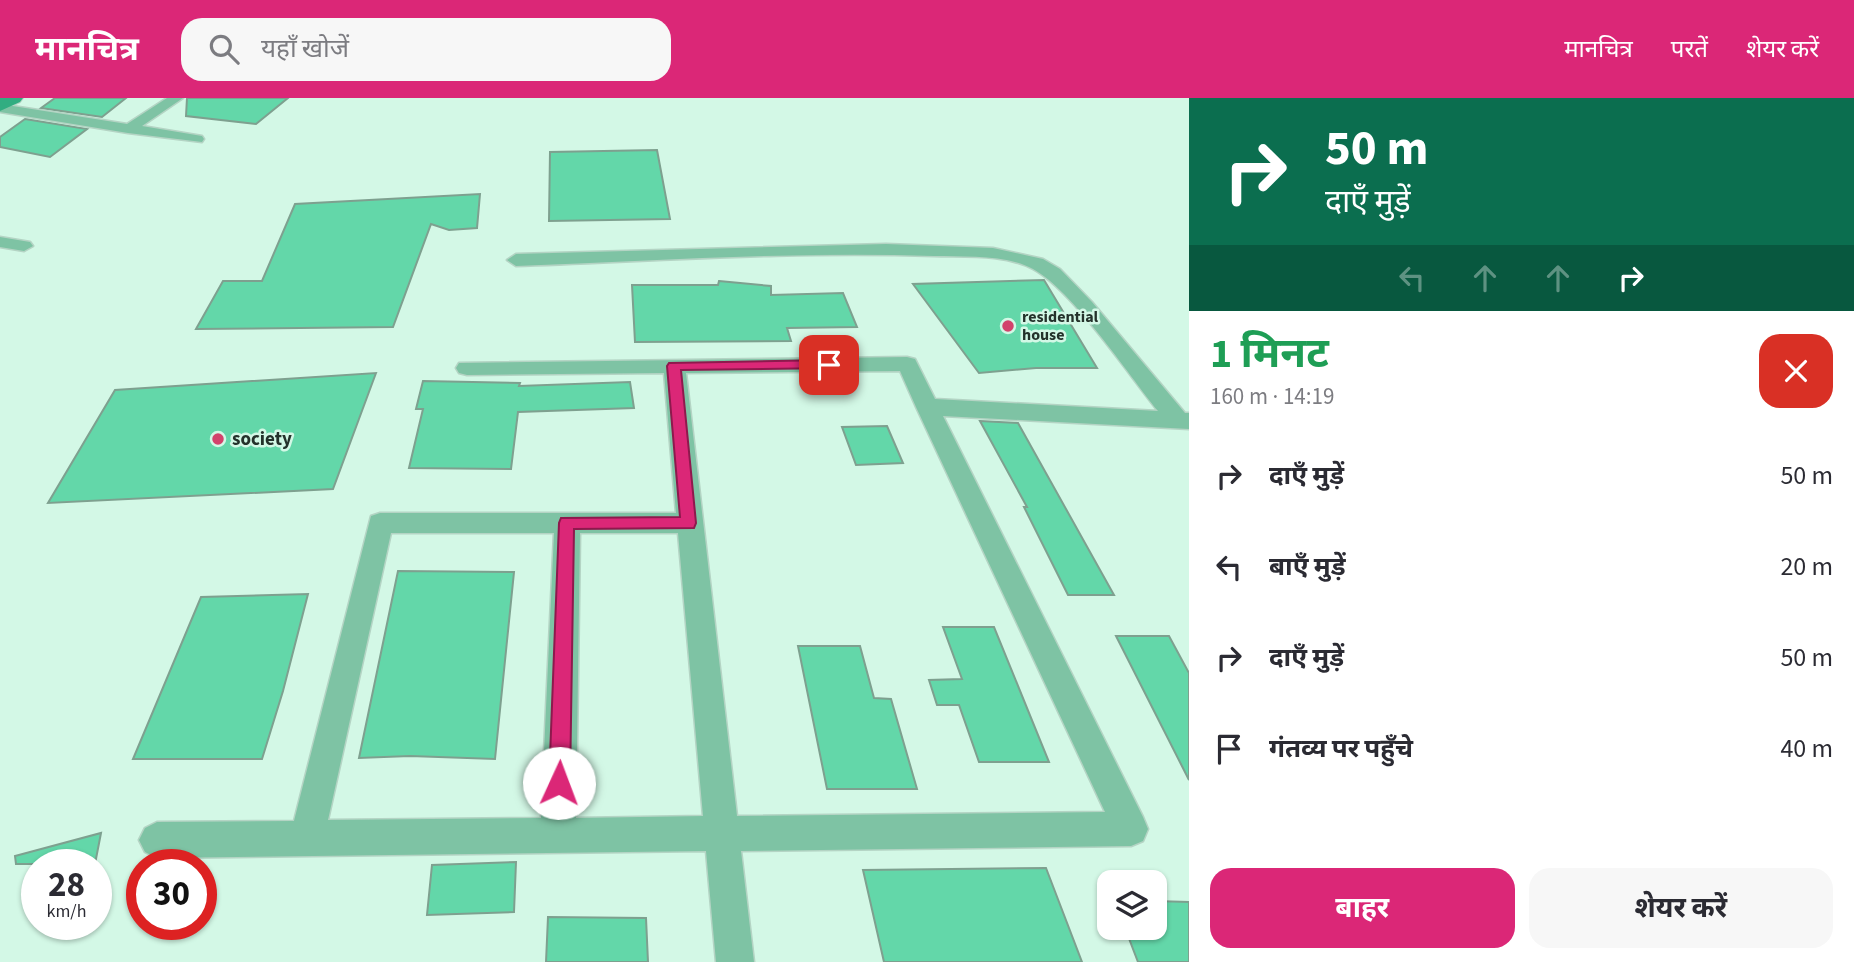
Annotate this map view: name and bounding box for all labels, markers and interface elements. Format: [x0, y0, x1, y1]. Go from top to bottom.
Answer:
search box [181, 18, 671, 81]
text: मानचित्र [35, 26, 139, 73]
icon: search [205, 30, 243, 68]
text: यहाँ खोजें [261, 30, 349, 67]
text: मानचित्र [1564, 32, 1633, 67]
text: परतें [1671, 32, 1708, 67]
text: शेयर करें [1746, 32, 1819, 67]
text: 50 m [1325, 114, 1429, 184]
icon: right [1210, 126, 1301, 217]
text: दाएँ मुड़ें [1325, 179, 1411, 225]
icon: left [1393, 259, 1431, 297]
icon: ahead [1466, 259, 1504, 297]
icon: ahead [1539, 259, 1577, 297]
icon: right [1612, 259, 1650, 297]
place label: residential house [1022, 306, 1099, 346]
marker: residential house [1000, 318, 1016, 334]
text: 1 मिनट [1210, 324, 1329, 384]
button: close [1759, 334, 1833, 408]
pin [799, 335, 859, 395]
icon: arrive [810, 346, 848, 384]
text: 160 m · 14:19 [1210, 380, 1334, 413]
place label: society [232, 426, 292, 453]
marker: society [210, 431, 226, 447]
icon: right [1210, 457, 1248, 495]
text: दाएँ मुड़ें [1269, 457, 1344, 494]
text: 50 m [1780, 457, 1833, 494]
icon: left [1210, 548, 1248, 586]
text: बाएँ मुड़ें [1269, 548, 1346, 585]
text: 20 m [1780, 548, 1833, 585]
icon: right [1210, 639, 1248, 677]
text: दाएँ मुड़ें [1269, 639, 1344, 676]
text: 50 m [1780, 639, 1833, 676]
icon: arrive [1210, 730, 1248, 768]
text: गंतव्य पर पहुँचे [1269, 730, 1413, 767]
text: 40 m [1780, 730, 1833, 767]
position arrow [522, 746, 596, 820]
speed limit sign: 30 [126, 849, 217, 940]
text: 28 [48, 860, 85, 910]
button: बाहर [1210, 868, 1515, 948]
button: शेयर करें [1529, 868, 1833, 948]
map controls [1097, 870, 1167, 940]
button: layers [1097, 870, 1167, 940]
text: km/h [47, 899, 86, 924]

